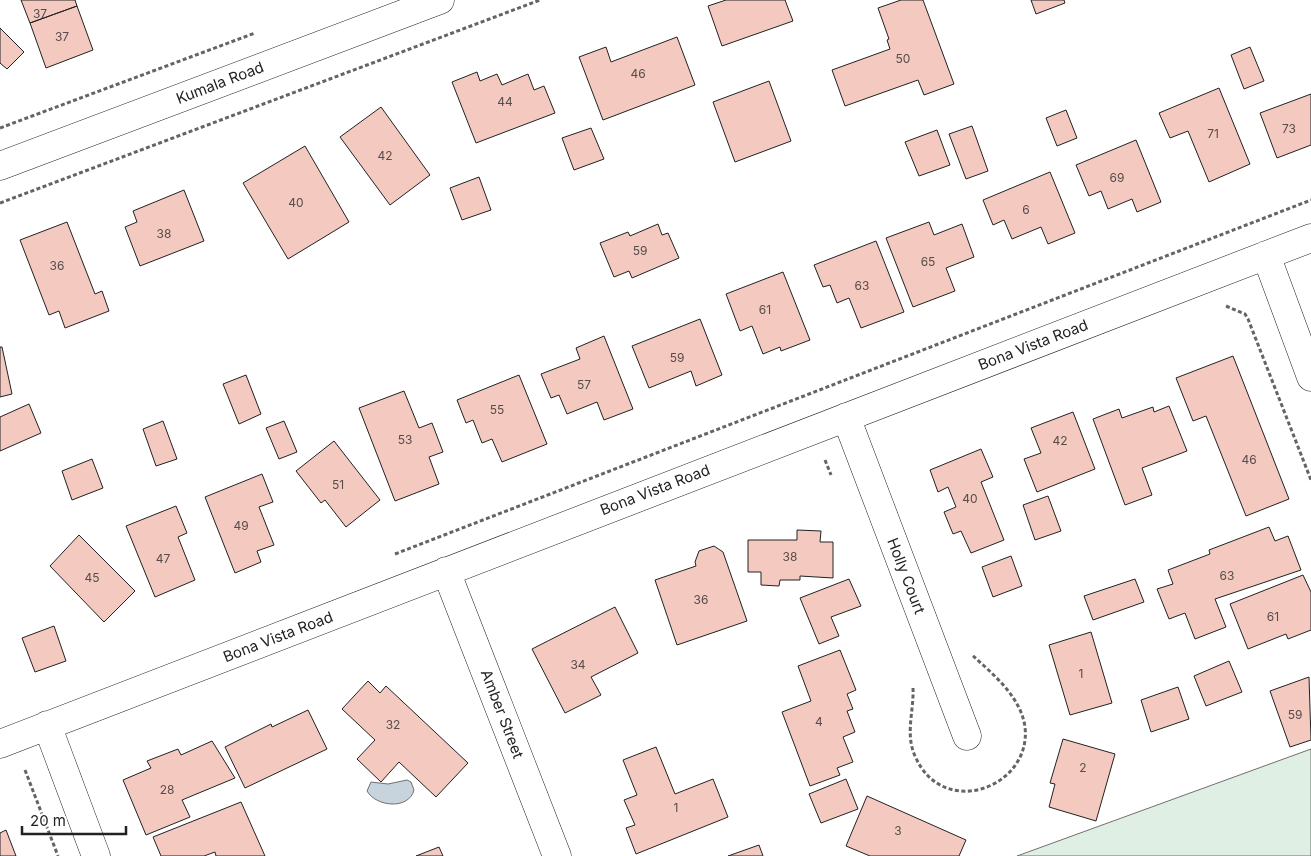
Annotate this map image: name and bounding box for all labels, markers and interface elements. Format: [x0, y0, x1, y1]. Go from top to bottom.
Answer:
house number: 37 [33, 6, 47, 21]
house number: 37 [55, 29, 69, 44]
house number: 50 [896, 51, 910, 66]
street label: Kumala Road [173, 57, 266, 108]
house number: 46 [630, 66, 646, 81]
house number: 44 [497, 94, 513, 109]
house number: 73 [1282, 121, 1296, 136]
house number: 71 [1207, 126, 1219, 141]
house number: 42 [377, 148, 393, 163]
house number: 69 [1110, 170, 1124, 185]
house number: 40 [288, 195, 304, 210]
house number: 6 [1022, 202, 1030, 217]
house number: 38 [157, 226, 171, 241]
house number: 59 [633, 243, 647, 258]
house number: 65 [921, 254, 935, 269]
house number: 36 [50, 258, 64, 273]
house number: 63 [855, 278, 869, 293]
house number: 61 [759, 302, 771, 317]
street label: Bona Vista Road [975, 315, 1090, 374]
house number: 59 [670, 350, 684, 365]
house number: 57 [577, 377, 591, 392]
house number: 55 [490, 402, 504, 417]
house number: 53 [398, 432, 412, 447]
house number: 42 [1052, 433, 1068, 448]
house number: 46 [1241, 452, 1257, 467]
street label: Bona Vista Road [597, 460, 712, 519]
house number: 51 [332, 477, 344, 492]
house number: 40 [962, 491, 978, 506]
house number: 49 [233, 518, 249, 533]
street label: Holly Court [883, 535, 930, 617]
house number: 38 [783, 549, 797, 564]
house number: 47 [156, 551, 170, 566]
house number: 63 [1220, 568, 1234, 583]
house number: 45 [84, 570, 100, 585]
house number: 36 [694, 592, 708, 607]
street label: Bona Vista Road [220, 607, 335, 666]
house number: 61 [1267, 609, 1279, 624]
house number: 34 [570, 657, 586, 672]
house number: 1 [1079, 666, 1083, 681]
street label: Amber Street [477, 667, 528, 761]
house number: 59 [1288, 707, 1302, 722]
house number: 4 [815, 714, 823, 729]
house number: 32 [386, 717, 400, 732]
house number: 2 [1079, 760, 1087, 775]
house number: 28 [160, 782, 174, 797]
house number: 1 [674, 800, 678, 815]
scale bar [22, 804, 126, 836]
text: 20 m [30, 811, 66, 830]
house number: 3 [894, 823, 902, 838]

